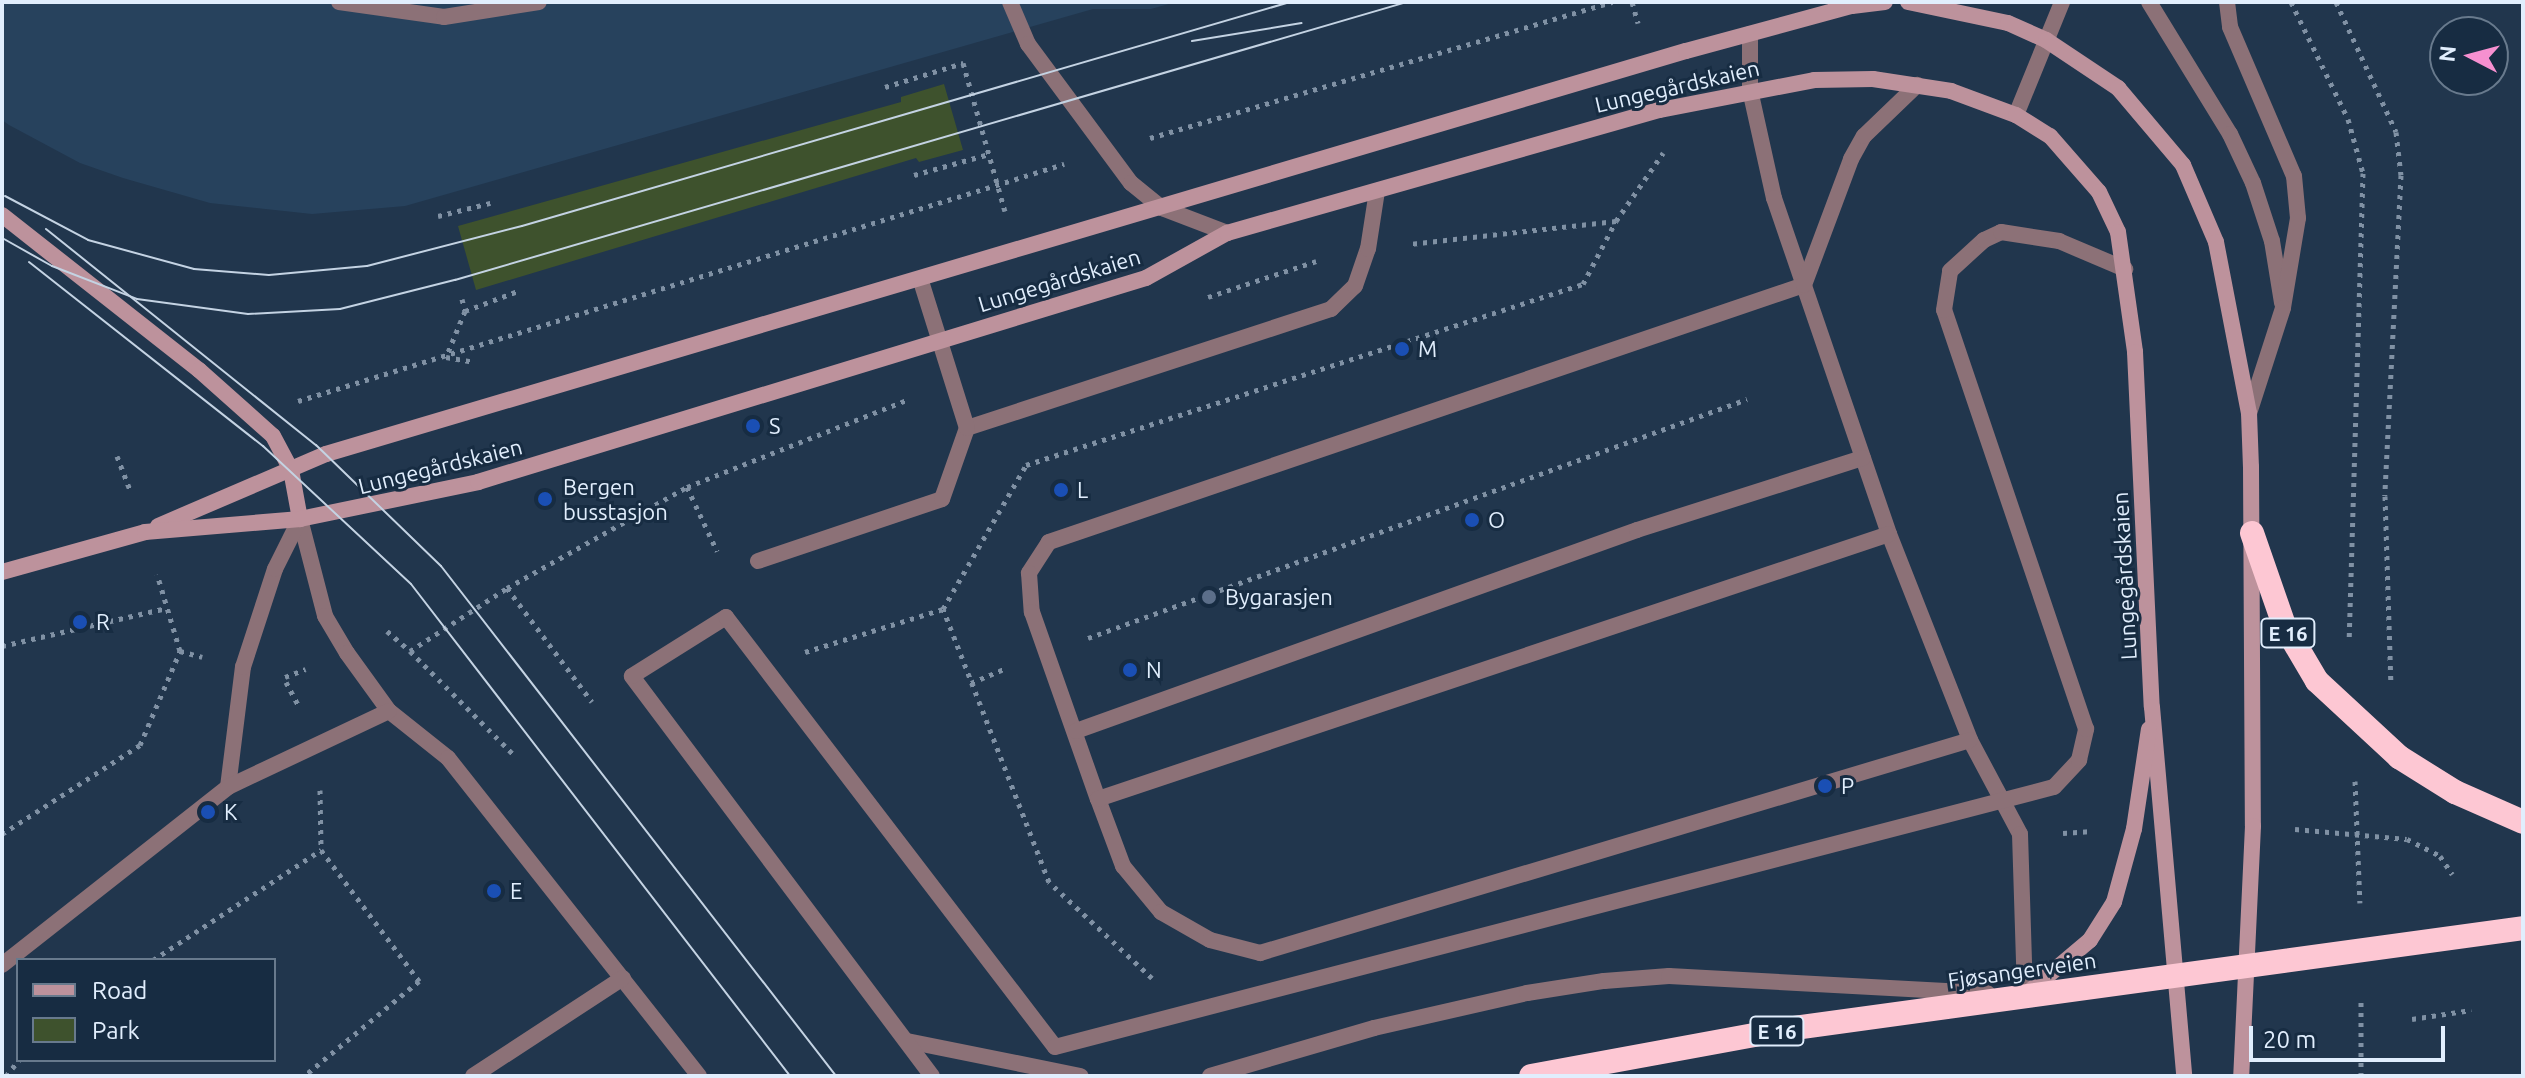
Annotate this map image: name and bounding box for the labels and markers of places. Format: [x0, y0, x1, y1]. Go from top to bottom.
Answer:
place label: M [1418, 336, 1437, 362]
marker: M [1393, 340, 1411, 358]
place label: S [769, 413, 781, 439]
marker: S [744, 417, 762, 435]
place label: Bergen busstasjon [563, 473, 668, 524]
place label: L [1077, 477, 1088, 503]
marker: L [1052, 481, 1070, 499]
marker: Bergen busstasjon [534, 488, 556, 510]
place label: O [1488, 507, 1505, 533]
marker: O [1463, 511, 1481, 529]
place label: Bygarasjen [1225, 584, 1333, 610]
marker: Bygarasjen [1200, 588, 1218, 606]
place label: R [96, 609, 110, 635]
marker: R [71, 613, 89, 631]
place label: N [1146, 657, 1162, 683]
marker: N [1121, 661, 1139, 679]
place label: P [1841, 773, 1854, 799]
marker: P [1816, 777, 1834, 795]
place label: K [224, 799, 237, 825]
marker: K [199, 803, 217, 821]
place label: E [510, 878, 522, 904]
marker: E [485, 882, 503, 900]

